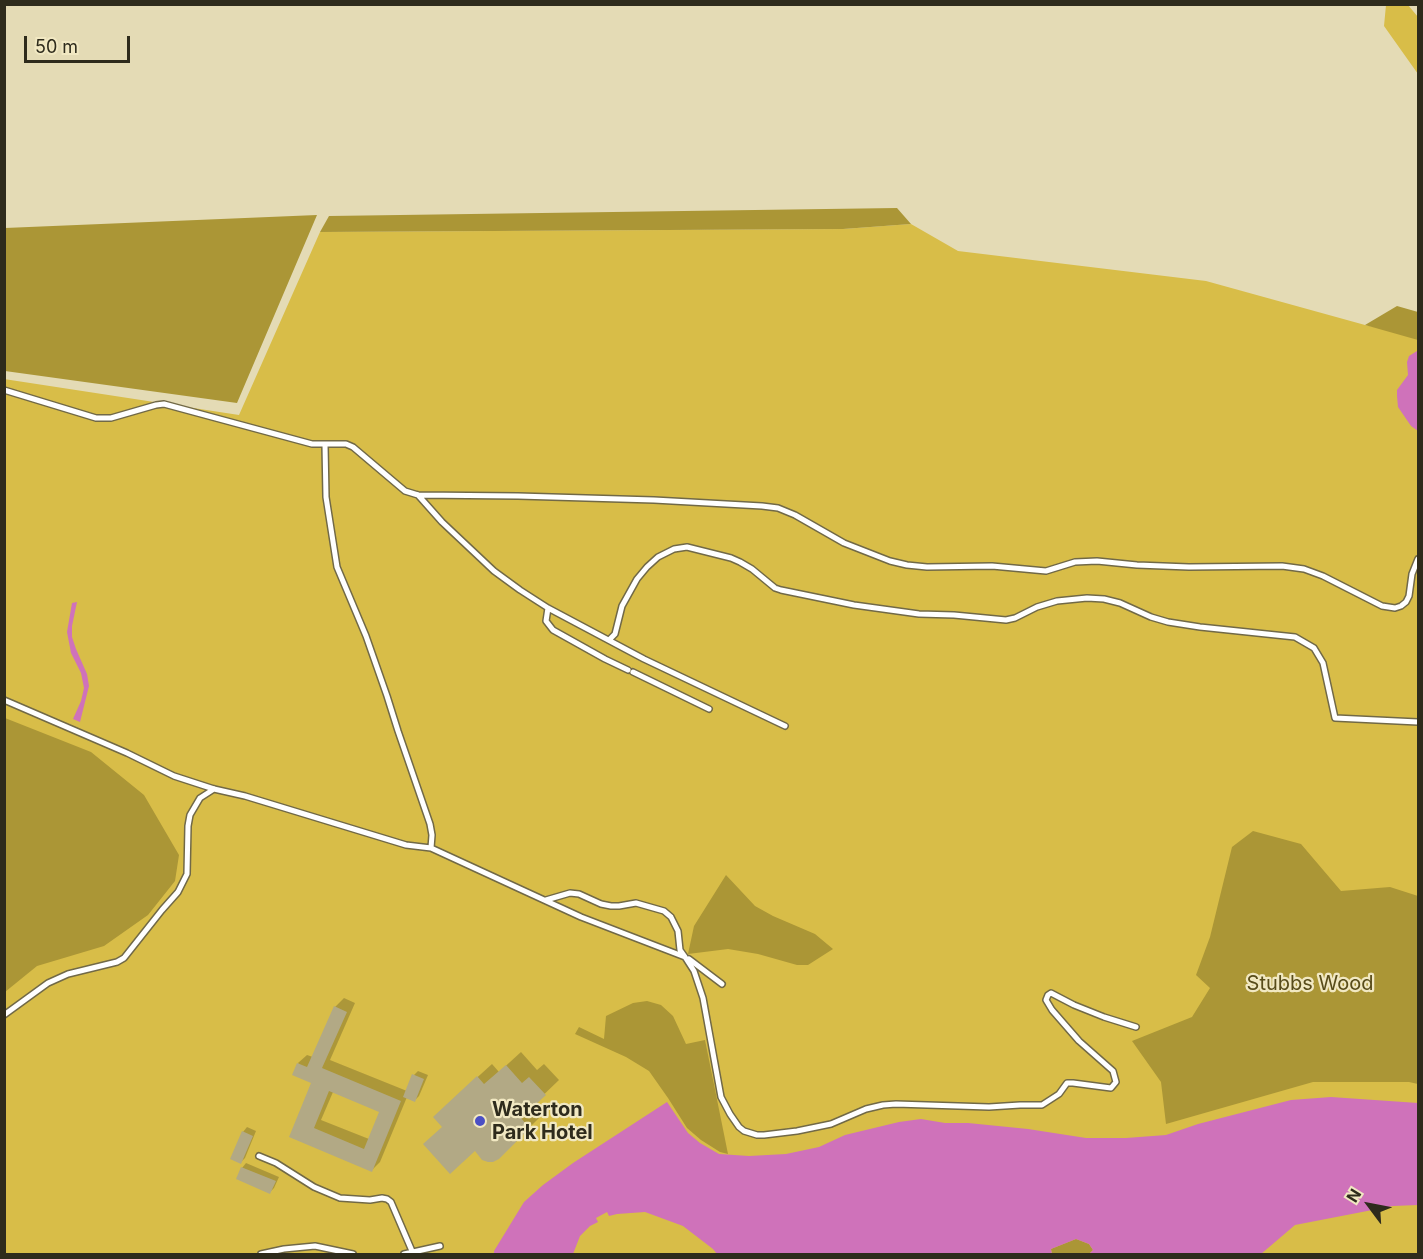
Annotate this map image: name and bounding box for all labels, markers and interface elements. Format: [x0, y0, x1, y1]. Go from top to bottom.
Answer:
scale bar [27, 24, 134, 62]
text: 50 m [35, 36, 78, 57]
park label: Stubbs Wood [1247, 972, 1373, 996]
place label: Waterton Park Hotel [492, 1098, 593, 1145]
marker: Waterton Park Hotel [473, 1114, 487, 1128]
north arrow [1339, 1175, 1399, 1235]
text: N [1342, 1185, 1365, 1206]

